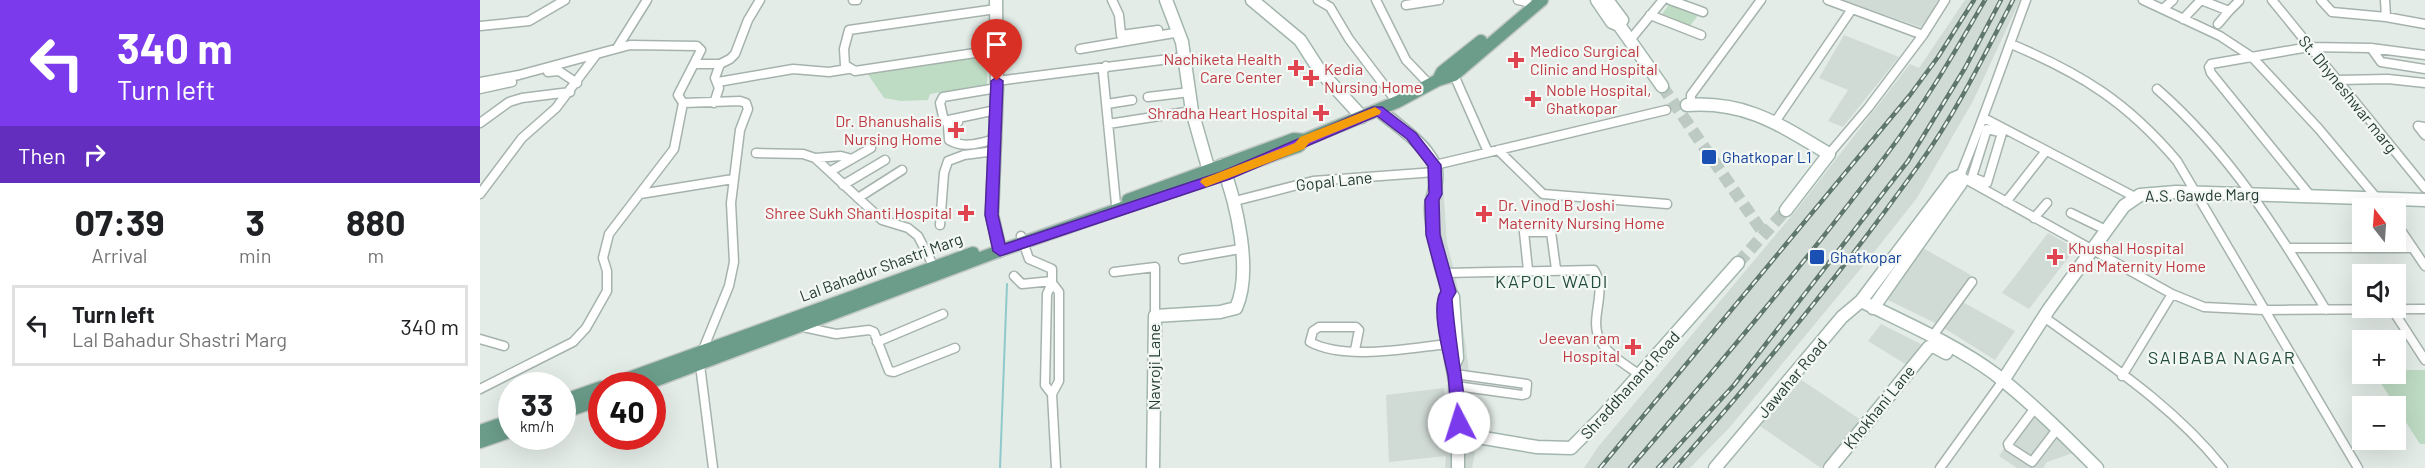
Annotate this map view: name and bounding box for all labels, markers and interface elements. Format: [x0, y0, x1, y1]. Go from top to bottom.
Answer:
pin [971, 19, 1022, 81]
text: 340 m [117, 22, 233, 72]
icon: left [18, 24, 96, 102]
icon: arrive [980, 28, 1013, 61]
street label: St. Dhyneshwar marg [2295, 31, 2402, 156]
place label: Medico Surgical Clinic and Hospital [1530, 41, 1658, 78]
place label: Nachiketa Health Care Center [1163, 49, 1282, 86]
marker: Medico Surgical Clinic and Hospital [1507, 51, 1525, 69]
marker: Nachiketa Health Care Center [1287, 59, 1305, 77]
place label: Kedia Nursing Home [1324, 59, 1422, 96]
marker: Kedia Nursing Home [1302, 69, 1320, 87]
text: Turn left [117, 73, 215, 105]
place label: Noble Hospital, Ghatkopar [1546, 80, 1651, 117]
marker: Noble Hospital, Ghatkopar [1524, 90, 1542, 108]
place label: Shradha Heart Hospital [1148, 103, 1308, 122]
marker: Shradha Heart Hospital [1312, 104, 1330, 122]
place label: Dr. Bhanushalis Nursing Home [835, 111, 942, 148]
marker: Dr. Bhanushalis Nursing Home [947, 121, 965, 139]
icon: right [78, 138, 111, 171]
text: Then [18, 142, 66, 168]
place label: Ghatkopar L1 [1722, 147, 1812, 166]
marker: Ghatkopar L1 [1700, 148, 1718, 166]
street label: Gopal Lane [1295, 167, 1373, 194]
street label: A.S. Gawde Marg [2145, 184, 2259, 205]
place label: Dr. Vinod B Joshi Maternity Nursing Home [1498, 195, 1665, 232]
north arrow [2352, 198, 2406, 252]
map controls [2352, 198, 2406, 450]
text: 07:39 [75, 200, 165, 243]
text: 3 [246, 200, 265, 243]
text: 880 [346, 200, 405, 243]
place label: Shree Sukh Shanti Hospital [765, 203, 952, 222]
marker: Shree Sukh Shanti Hospital [957, 204, 975, 222]
marker: Dr. Vinod B Joshi Maternity Nursing Home [1475, 205, 1493, 223]
street label: Lal Bahadur Shastri Marg [797, 228, 965, 305]
place label: Khushal Hospital and Maternity Home [2068, 238, 2206, 275]
text: Arrival [92, 243, 147, 267]
text: min [239, 243, 271, 267]
text: m [367, 243, 384, 267]
place label: Ghatkopar [1830, 247, 1902, 266]
marker: Ghatkopar [1808, 248, 1826, 266]
marker: Khushal Hospital and Maternity Home [2046, 248, 2064, 266]
button: sound [2352, 264, 2406, 318]
district label: KAPOL WADI [1495, 270, 1609, 292]
text: Turn left [72, 301, 155, 327]
icon: left [21, 309, 54, 342]
text: 340 m [401, 313, 459, 339]
street label: Navroji Lane [1144, 324, 1163, 410]
text: Lal Bahadur Shastri Marg [72, 327, 287, 351]
street label: Shraddhanand Road [1576, 327, 1683, 443]
place label: Jeevan ram Hospital [1539, 328, 1620, 365]
button: + [2352, 330, 2406, 384]
street label: Jawahar Road [1753, 334, 1830, 421]
marker: Jeevan ram Hospital [1624, 338, 1642, 356]
district label: SAIBABA NAGAR [2148, 346, 2296, 368]
street label: Khokhani Lane [1839, 361, 1918, 452]
speed limit sign: 40 [588, 372, 666, 450]
text: 33 [521, 386, 553, 422]
position arrow [1427, 391, 1491, 455]
button: − [2352, 396, 2406, 450]
text: km/h [520, 417, 554, 435]

